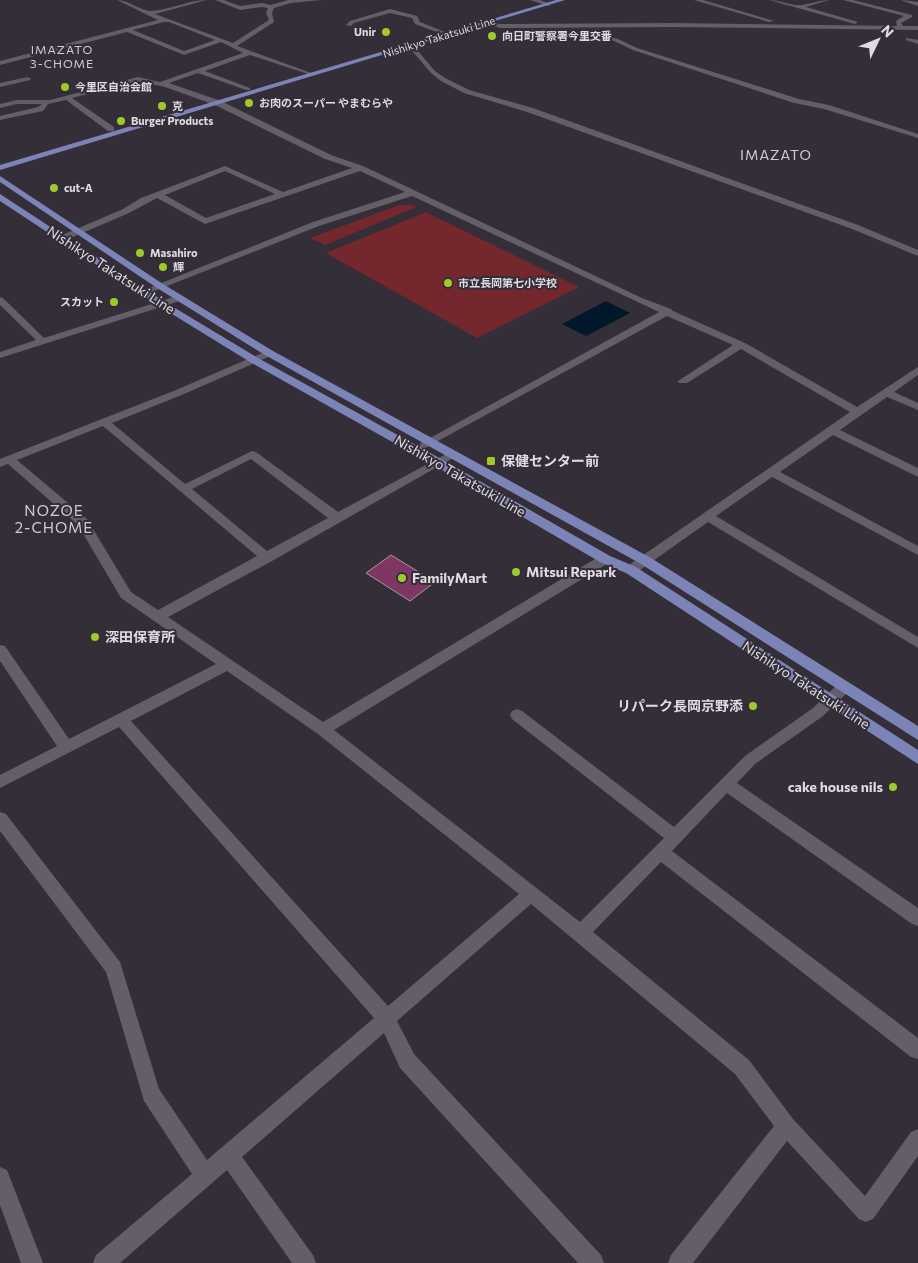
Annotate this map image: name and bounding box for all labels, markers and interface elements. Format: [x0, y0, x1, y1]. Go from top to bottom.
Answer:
street label: Nishikyo Takatsuki Line [381, 13, 497, 60]
north arrow [853, 15, 903, 65]
text: N [878, 21, 898, 40]
place label: Unir [354, 25, 376, 38]
marker: Unir [380, 26, 392, 38]
place label: 向日町警察署今里交番 [502, 29, 612, 42]
marker: 向日町警察署今里交番 [486, 30, 498, 42]
district label: IMAZATO 3-CHOME [30, 42, 94, 70]
place label: 今里区自治会館 [75, 80, 152, 93]
marker: 今里区自治会館 [59, 81, 71, 93]
place label: お肉のスーパー やまむらや [259, 96, 393, 109]
marker: お肉のスーパー やまむらや [243, 97, 255, 109]
place label: 克 [172, 99, 183, 112]
marker: 克 [156, 100, 168, 112]
place label: Burger Products [131, 114, 213, 127]
marker: Burger Products [115, 115, 127, 127]
district label: IMAZATO [740, 146, 812, 163]
place label: cut-A [64, 181, 93, 194]
marker: cut-A [48, 182, 60, 194]
street label: Nishikyo Takatsuki Line [44, 222, 178, 317]
place label: Masahiro [150, 246, 198, 259]
marker: Masahiro [134, 247, 146, 259]
place label: 輝 [173, 260, 184, 273]
marker: 輝 [157, 261, 169, 273]
place label: 市立長岡第七小学校 [458, 276, 557, 289]
marker: 市立長岡第七小学校 [442, 277, 454, 289]
place label: スカット [60, 295, 104, 308]
marker: スカット [108, 296, 120, 308]
street label: Nishikyo Takatsuki Line [392, 431, 529, 520]
place label: 保健センター前 [501, 452, 599, 469]
marker: 保健センター前 [485, 455, 497, 467]
district label: NOZOE 2-CHOME [15, 501, 93, 536]
place label: Mitsui Repark [526, 563, 616, 580]
marker: Mitsui Repark [510, 566, 522, 578]
place label: FamilyMart [412, 569, 487, 586]
marker: FamilyMart [396, 572, 408, 584]
place label: 深田保育所 [105, 628, 175, 645]
marker: 深田保育所 [89, 631, 101, 643]
street label: Nishikyo Takatsuki Line [739, 637, 873, 732]
place label: リパーク長岡京野添 [617, 697, 743, 714]
marker: リパーク長岡京野添 [747, 700, 759, 712]
place label: cake house nils [788, 778, 883, 795]
marker: cake house nils [887, 781, 899, 793]

